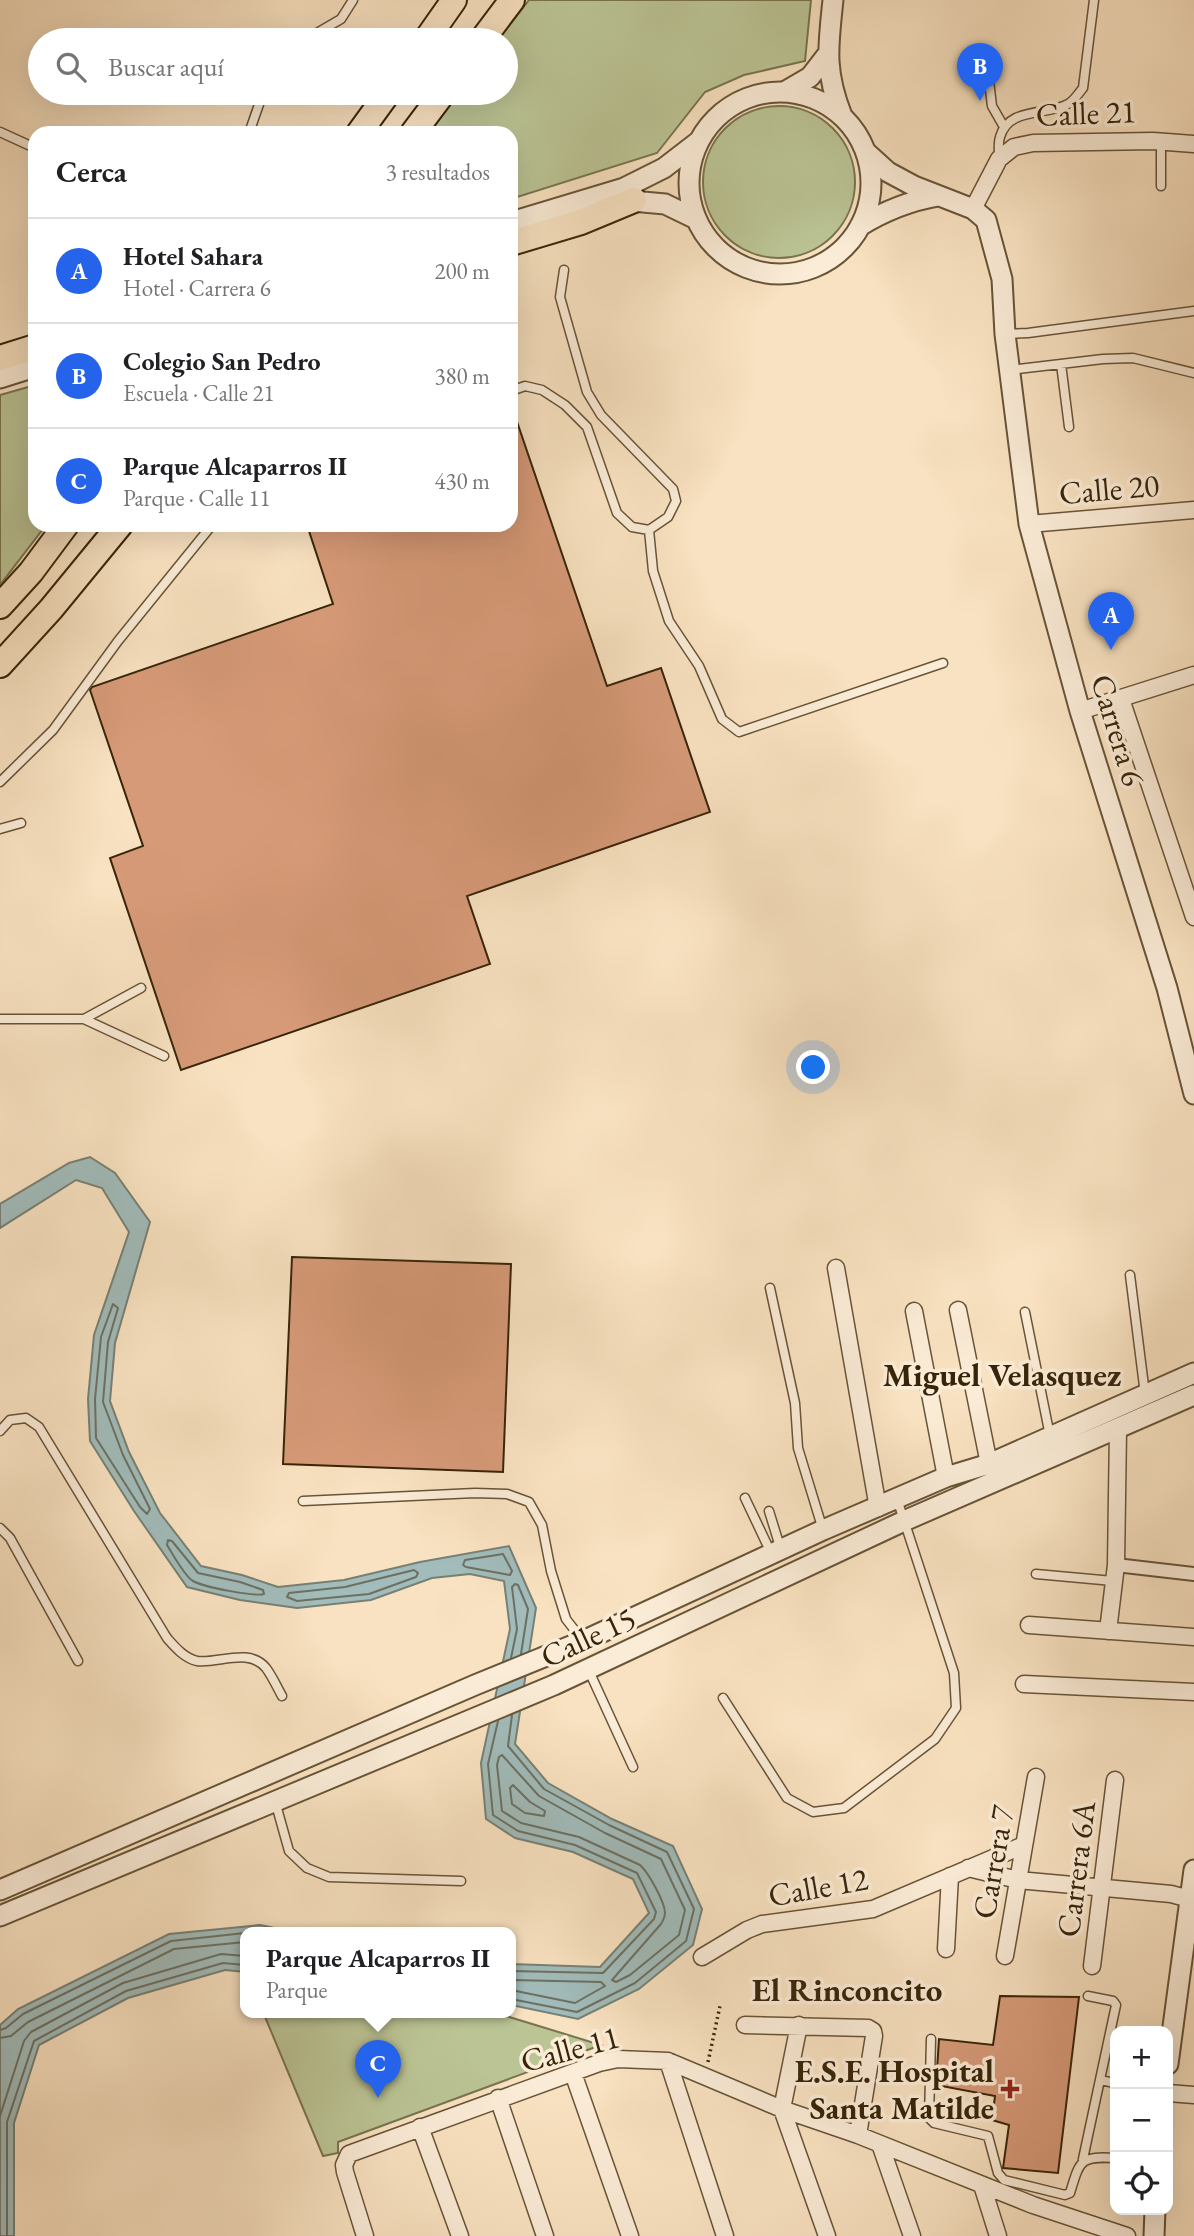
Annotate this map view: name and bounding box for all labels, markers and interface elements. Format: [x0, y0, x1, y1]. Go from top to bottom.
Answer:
search box [28, 28, 518, 105]
pin: B [957, 43, 1003, 101]
icon: search [52, 48, 90, 86]
text: Buscar aquí [108, 50, 224, 84]
street label: Calle 21 [1035, 90, 1137, 136]
text: Cerca [56, 152, 127, 191]
text: 3 resultados [386, 157, 490, 187]
text: Hotel Sahara [123, 239, 263, 273]
text: A [71, 256, 87, 286]
text: 200 m [434, 256, 490, 286]
text: Hotel · Carrera 6 [123, 273, 271, 303]
text: Colegio San Pedro [123, 344, 321, 378]
text: B [72, 361, 86, 391]
text: 380 m [434, 361, 490, 391]
text: Escuela · Calle 21 [123, 378, 275, 408]
text: Parque Alcaparros II [123, 449, 347, 483]
street label: Calle 20 [1057, 464, 1161, 514]
text: C [71, 466, 87, 496]
text: 430 m [434, 466, 490, 496]
text: Parque · Calle 11 [123, 483, 271, 513]
pin: A [1088, 592, 1134, 650]
street label: Carrera 6 [1081, 669, 1155, 791]
your location [796, 1050, 830, 1084]
district label: Miguel Velasquez [883, 1353, 1121, 1396]
street label: Calle 15 [534, 1597, 642, 1677]
street label: Carrera 6A [1047, 1798, 1105, 1939]
street label: Carrera 7 [962, 1801, 1024, 1922]
street label: Calle 12 [765, 1857, 872, 1916]
popup [240, 1927, 516, 2018]
text: Parque Alcaparros II [266, 1941, 490, 1975]
district label: El Rinconcito [752, 1968, 942, 2011]
text: Parque [266, 1975, 328, 2005]
street label: Calle 11 [516, 2016, 624, 2082]
map controls [1110, 2026, 1173, 2215]
button: + [1110, 2026, 1173, 2089]
pin: C [355, 2040, 401, 2098]
place label: E.S.E. Hospital Santa Matilde [795, 2050, 994, 2129]
marker: E.S.E. Hospital Santa Matilde [1000, 2079, 1020, 2099]
button: − [1110, 2089, 1173, 2152]
button: locate [1110, 2152, 1173, 2215]

